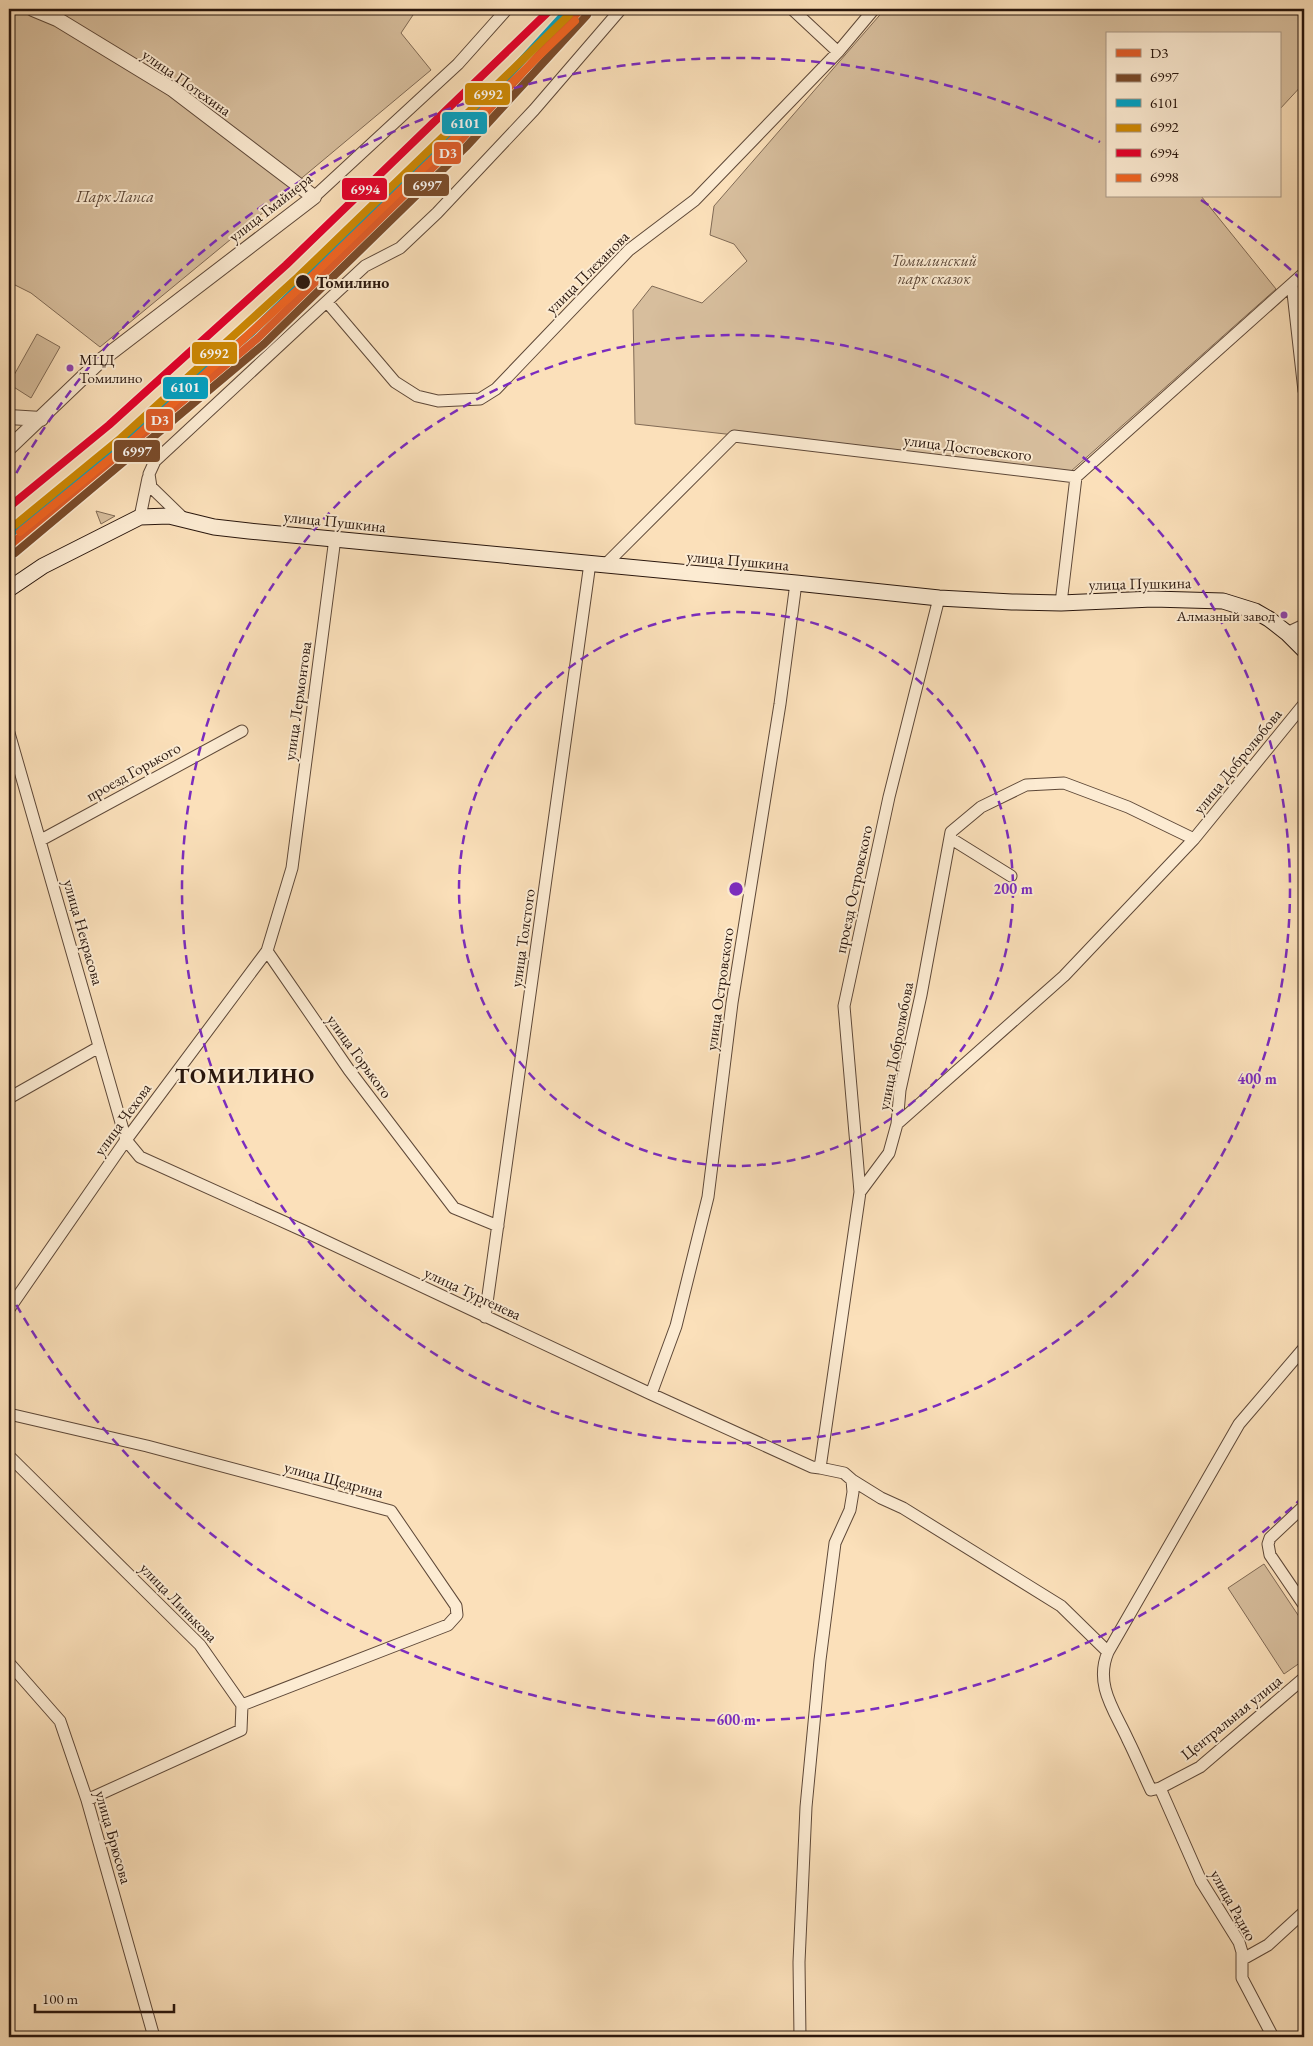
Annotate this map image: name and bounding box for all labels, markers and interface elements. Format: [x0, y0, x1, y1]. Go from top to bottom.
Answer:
legend [1106, 32, 1280, 198]
text: D3 [1150, 43, 1169, 62]
street label: улица Потехина [138, 44, 236, 121]
text: 6997 [1150, 67, 1180, 86]
line badge: 6992 [464, 82, 511, 106]
text: 6992 [473, 85, 503, 103]
text: 6101 [1150, 93, 1179, 112]
line badge: 6101 [441, 111, 488, 135]
text: 6101 [450, 114, 480, 132]
text: 6992 [1150, 117, 1180, 136]
line badge: D3 [433, 141, 462, 165]
text: 6994 [1150, 143, 1180, 162]
text: D3 [439, 144, 457, 162]
text: 6998 [1150, 167, 1179, 186]
street label: улица Гмайнера [224, 168, 317, 247]
line badge: 6997 [403, 173, 450, 197]
text: 6997 [412, 176, 442, 194]
line badge: 6994 [341, 177, 388, 201]
text: 6994 [350, 180, 380, 198]
park label: Парк Лапса [75, 186, 154, 207]
street label: улица Плеханова [541, 226, 634, 319]
park label: Томилинский парк сказок [891, 250, 977, 289]
place label: Томилино [316, 272, 389, 293]
marker: Томилино [294, 273, 312, 291]
line badge: 6992 [191, 341, 238, 365]
text: 6992 [199, 344, 229, 362]
place label: МЦД Томилино [79, 350, 142, 387]
marker: МЦД Томилино [65, 363, 75, 373]
line badge: 6101 [162, 376, 209, 400]
text: 6101 [170, 378, 200, 396]
line badge: D3 [145, 408, 174, 432]
text: D3 [151, 411, 169, 429]
street label: улица Достоевского [903, 429, 1033, 466]
line badge: 6997 [113, 439, 161, 463]
text: 6997 [122, 442, 152, 460]
street label: улица Пушкина [283, 506, 388, 537]
street label: улица Пушкина [686, 546, 791, 575]
street label: улица Пушкина [1088, 572, 1192, 595]
place label: Алмазный завод [1176, 606, 1275, 625]
marker: Алмазный завод [1279, 610, 1289, 620]
street label: улица Лермонтова [279, 639, 316, 762]
street label: улица Добролюбова [1188, 704, 1287, 818]
street label: проезд Горького [82, 737, 184, 806]
street label: проезд Островского [830, 823, 877, 955]
street label: улица Некрасова [58, 877, 109, 988]
text: 200 m [993, 879, 1033, 898]
centre of rings [727, 880, 745, 898]
street label: улица Толстого [505, 887, 540, 989]
street label: улица Островского [700, 926, 739, 1052]
street label: улица Добролюбова [873, 980, 918, 1112]
street label: улица Горького [322, 1010, 397, 1102]
district label: ТОМИЛИНО [175, 1062, 315, 1089]
text: 400 m [1237, 1069, 1277, 1088]
street label: улица Чехова [89, 1078, 156, 1160]
street label: улица Тургенева [421, 1262, 525, 1325]
street label: улица Щедрина [282, 1456, 386, 1503]
street label: улица Линькова [135, 1558, 223, 1647]
street label: Центральная улица [1176, 1670, 1287, 1765]
text: 600 m [716, 1710, 756, 1729]
street label: улица Брюсова [90, 1788, 137, 1887]
street label: улица Радио [1205, 1866, 1262, 1945]
scale bar [35, 1981, 174, 2013]
text: 100 m [42, 1989, 79, 2008]

